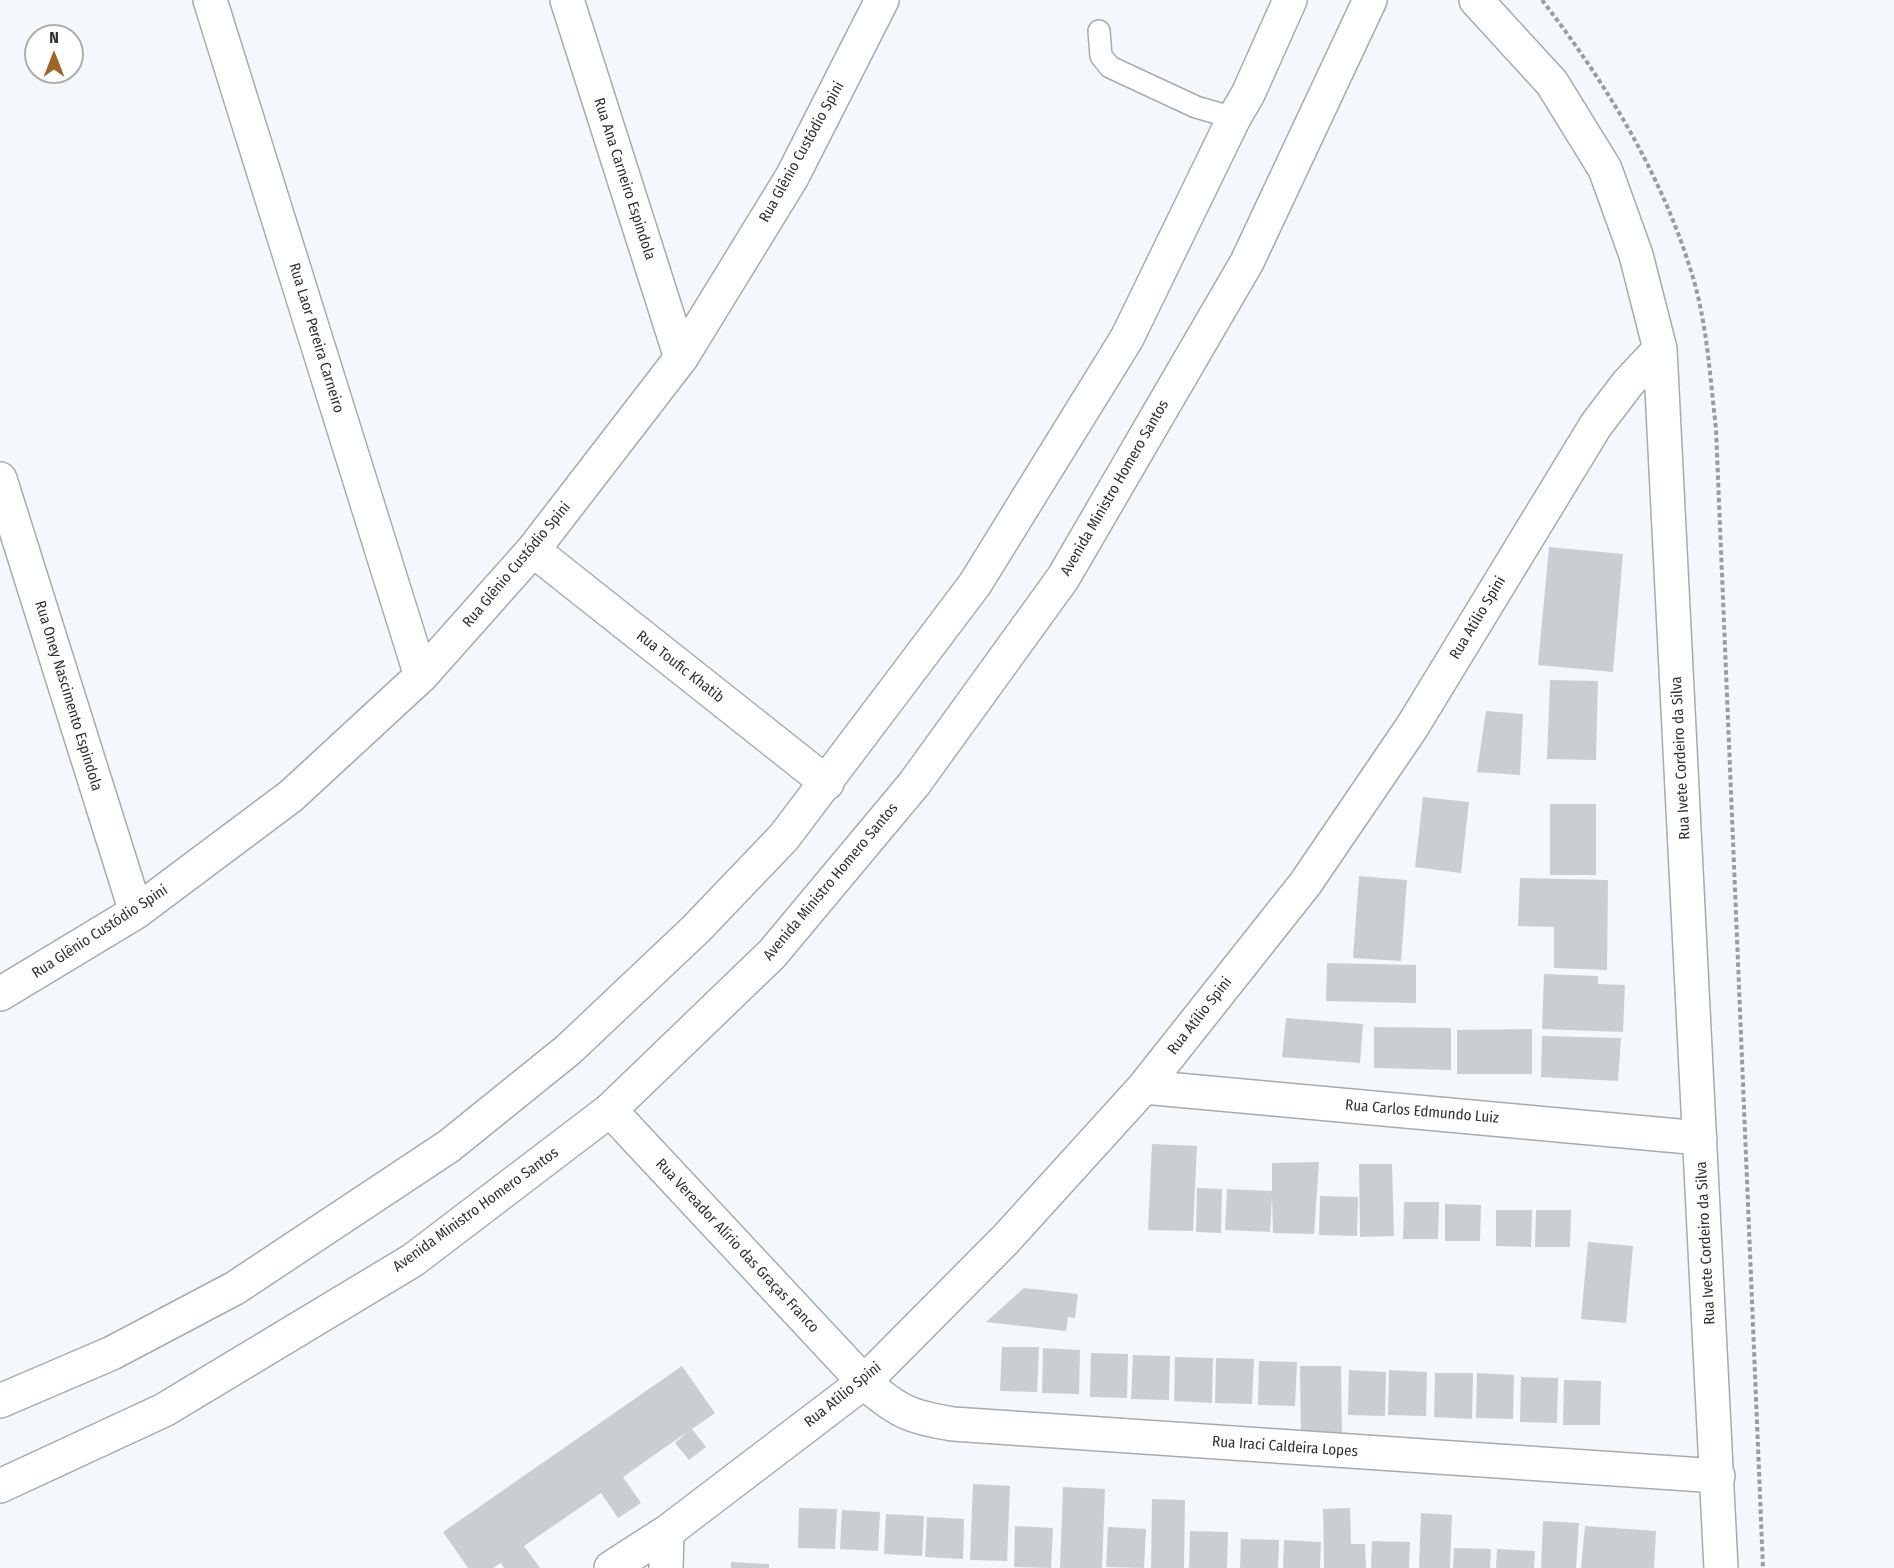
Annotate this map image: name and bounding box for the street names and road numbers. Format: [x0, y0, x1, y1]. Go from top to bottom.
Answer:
street label: Rua Glênio Custódio Spini [756, 78, 848, 226]
street label: Rua Ana Carneiro Espindola [589, 96, 659, 262]
street label: Rua Laor Pereira Carneiro [285, 261, 347, 415]
street label: Avenida Ministro Homero Santos [1057, 397, 1173, 579]
street label: Rua Glênio Custódio Spini [459, 499, 575, 631]
street label: Rua Atílio Spini [1446, 573, 1510, 663]
street label: Rua Oney Nascimento Espindola [30, 599, 106, 793]
street label: Rua Toufic Khatib [633, 627, 727, 707]
street label: Rua Ivete Cordeiro da Silva [1668, 676, 1694, 840]
street label: Avenida Ministro Homero Santos [760, 800, 902, 964]
street label: Rua Glênio Custódio Spini [29, 881, 171, 983]
street label: Rua Atílio Spini [1164, 974, 1236, 1058]
street label: Rua Carlos Edmundo Luiz [1344, 1096, 1500, 1128]
street label: Avenida Ministro Homero Santos [390, 1144, 562, 1276]
street label: Rua Vereador Alírio das Graças Franco [652, 1155, 822, 1337]
street label: Rua Ivete Cordeiro da Silva [1693, 1161, 1719, 1325]
street label: Rua Atílio Spini [801, 1359, 885, 1431]
street label: Rua Iraci Caldeira Lopes [1212, 1433, 1358, 1461]

